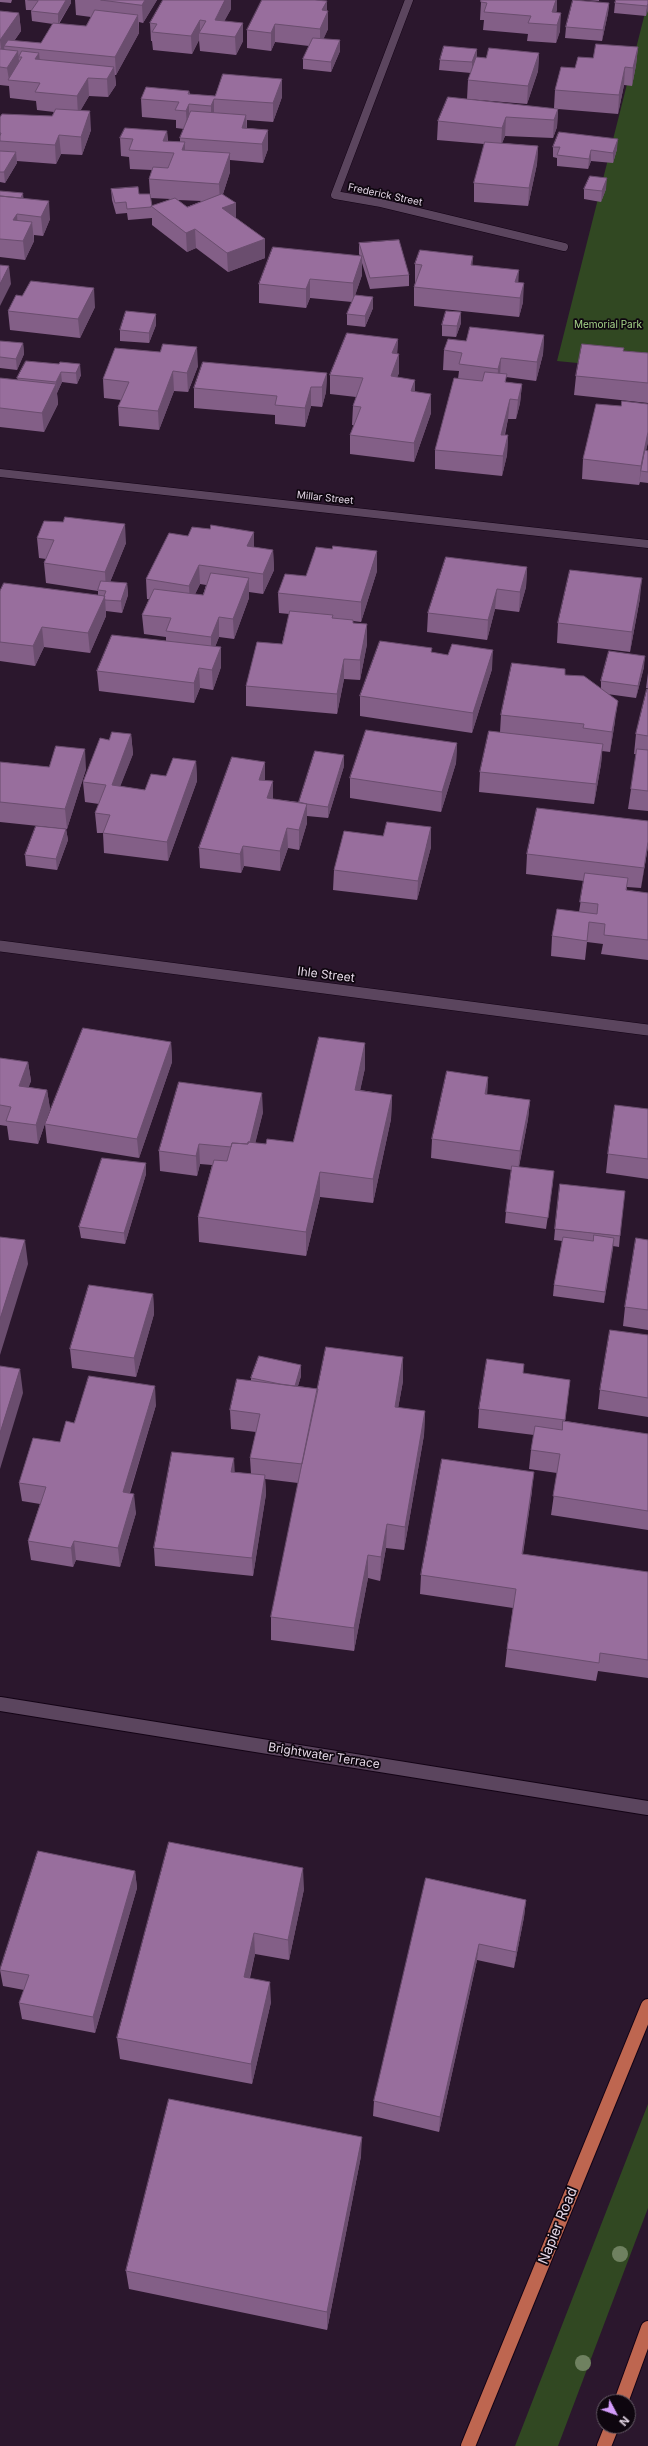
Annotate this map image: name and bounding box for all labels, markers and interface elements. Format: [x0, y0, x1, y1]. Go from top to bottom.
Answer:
street label: Frederick Street [347, 181, 423, 209]
park label: Memorial Park [574, 319, 642, 331]
street label: Millar Street [296, 489, 354, 507]
street label: Ihle Street [297, 964, 355, 986]
street label: Brightwater Terrace [267, 1740, 381, 1772]
street label: Napier Road [535, 2185, 581, 2267]
north arrow [596, 2394, 636, 2434]
text: N [616, 2413, 632, 2429]

